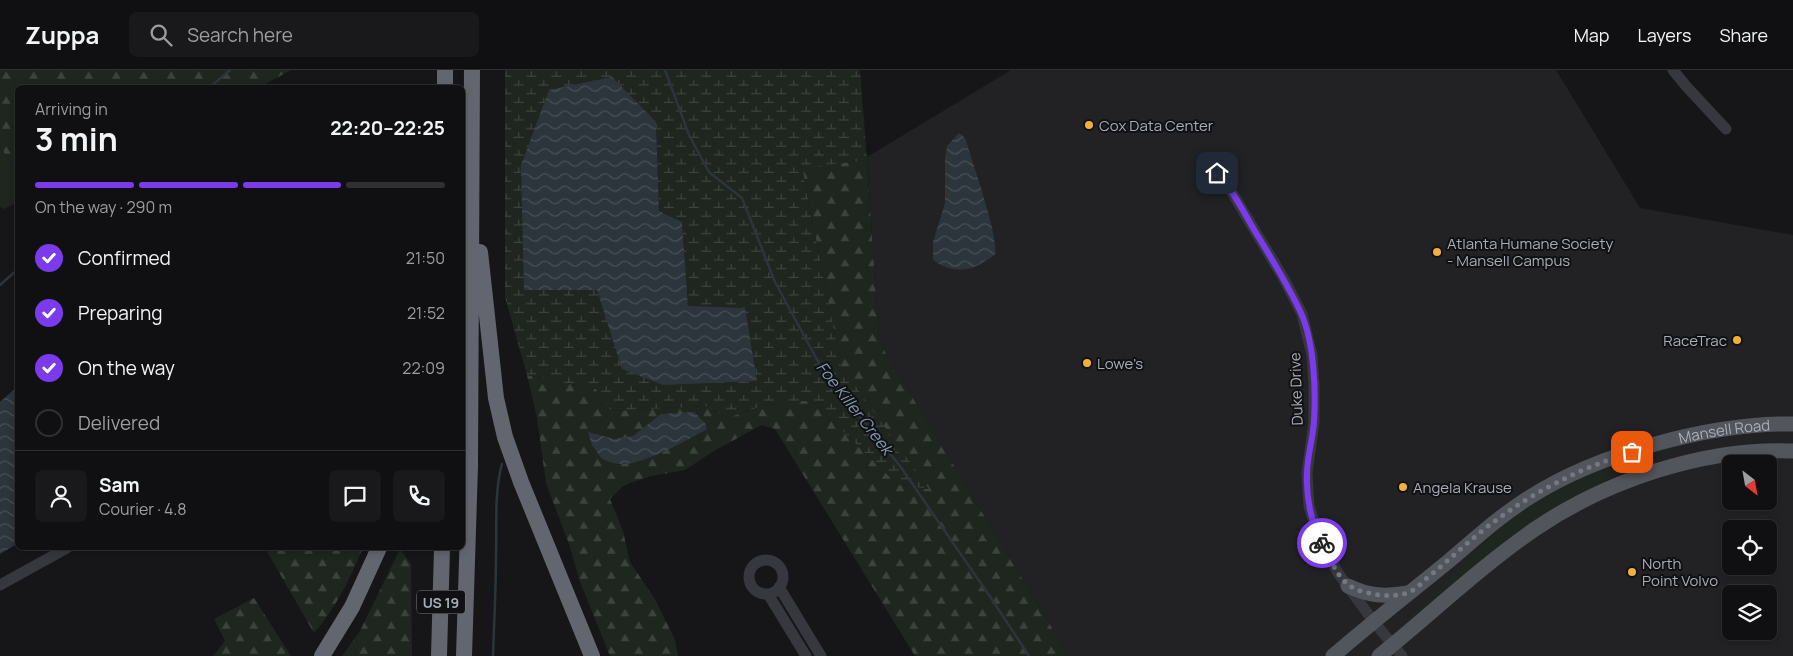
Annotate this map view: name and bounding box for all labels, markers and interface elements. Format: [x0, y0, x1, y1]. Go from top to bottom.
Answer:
search box [129, 12, 479, 57]
text: Zuppa [25, 18, 99, 51]
icon: search [147, 21, 175, 49]
text: Search here [187, 22, 293, 48]
text: Map [1574, 23, 1609, 47]
text: Layers [1637, 23, 1691, 47]
text: Share [1719, 23, 1768, 47]
text: Arriving in [35, 98, 108, 120]
text: 22:20–22:25 [330, 115, 445, 141]
place label: Cox Data Center [1099, 115, 1214, 136]
text: 3 min [35, 117, 118, 161]
marker: Cox Data Center [1083, 119, 1095, 131]
pin [1196, 152, 1238, 194]
icon: home [1203, 159, 1231, 187]
text: On the way · 290 m [35, 196, 172, 218]
place label: Atlanta Humane Society - Mansell Campus [1447, 233, 1613, 271]
icon: check [35, 244, 63, 272]
text: Confirmed [78, 245, 171, 271]
marker: Atlanta Humane Society - Mansell Campus [1431, 246, 1443, 258]
text: 21:50 [406, 247, 445, 269]
icon: check [35, 299, 63, 327]
text: Preparing [78, 300, 163, 326]
text: 21:52 [407, 302, 445, 324]
place label: RaceTrac [1663, 330, 1727, 351]
marker: RaceTrac [1731, 334, 1743, 346]
street label: Duke Drive [1284, 352, 1308, 426]
place label: Lowe's [1097, 353, 1143, 374]
icon: check [35, 354, 63, 382]
text: On the way [78, 355, 175, 381]
text: 22:09 [402, 357, 445, 379]
water label: Foe Killer Creek [812, 357, 900, 461]
marker: Lowe's [1081, 357, 1093, 369]
text: Delivered [78, 410, 160, 436]
street label: Mansell Road [1676, 414, 1771, 448]
pin [1611, 431, 1653, 473]
icon: bag [1618, 438, 1646, 466]
north arrow [1722, 455, 1778, 510]
map controls [1722, 455, 1777, 640]
button: person [35, 470, 87, 522]
button: chat [329, 470, 381, 522]
button: phone [393, 470, 445, 522]
text: Sam [99, 472, 140, 498]
place label: Angela Krause [1413, 477, 1512, 498]
marker: Angela Krause [1397, 481, 1409, 493]
text: Courier · 4.8 [99, 498, 187, 520]
courier [1297, 518, 1347, 568]
button: locate [1722, 520, 1777, 575]
icon: bike [1308, 529, 1336, 557]
place label: North Point Volvo [1642, 553, 1718, 591]
marker: North Point Volvo [1626, 566, 1638, 578]
button: layers [1722, 585, 1777, 640]
road number: US 19 [417, 590, 465, 614]

